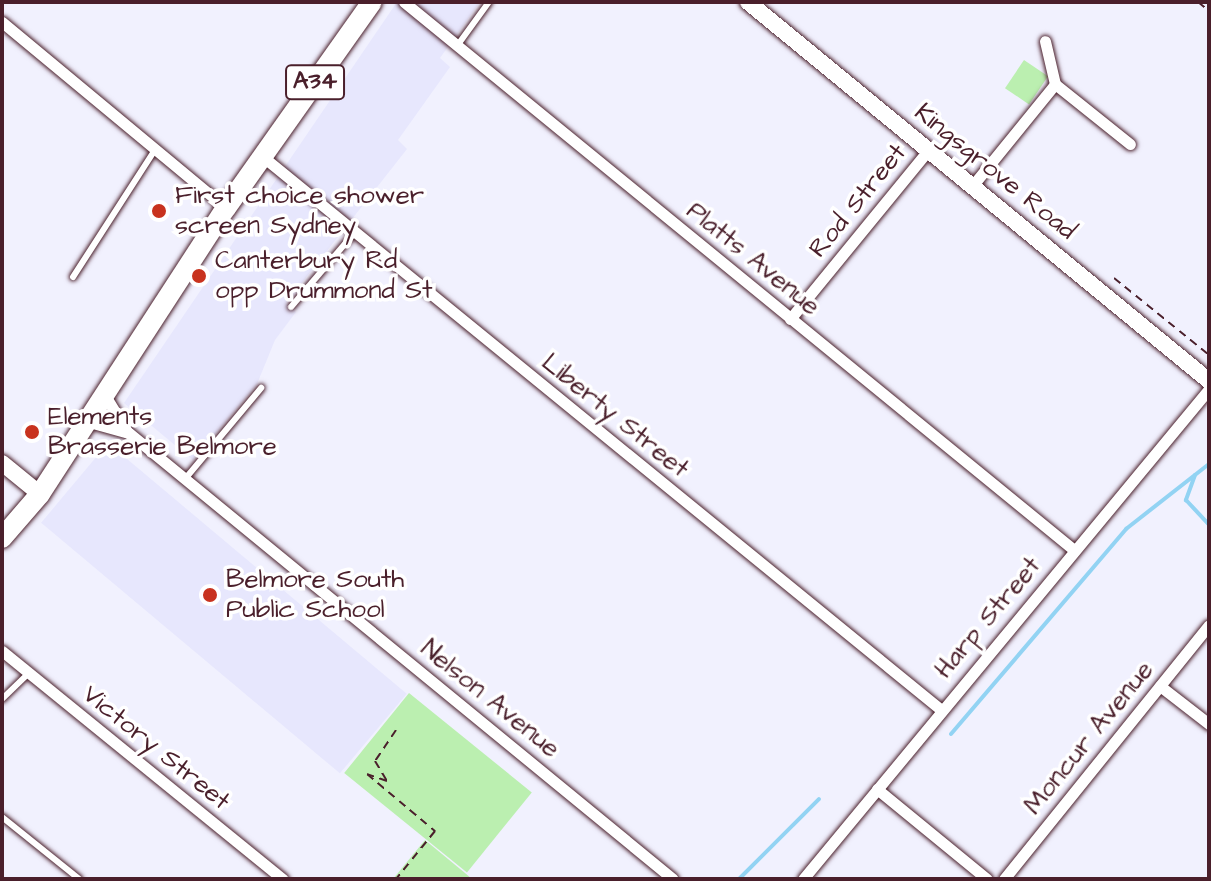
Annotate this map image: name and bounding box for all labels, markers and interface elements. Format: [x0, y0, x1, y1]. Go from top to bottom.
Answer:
road number: A34 [285, 62, 345, 102]
street label: Kingsgrove Road [908, 97, 1082, 247]
street label: Rod Street [803, 138, 913, 264]
place label: First choice shower screen Sydney [175, 180, 424, 242]
street label: Platts Avenue [680, 196, 826, 322]
marker: First choice shower screen Sydney [150, 202, 168, 220]
place label: Canterbury Rd opp Drummond St [215, 245, 432, 306]
marker: Canterbury Rd opp Drummond St [190, 267, 208, 285]
street label: Liberty Street [535, 347, 695, 485]
place label: Elements Brasserie Belmore [48, 401, 277, 462]
marker: Elements Brasserie Belmore [23, 423, 41, 441]
street label: Harp Street [928, 551, 1048, 685]
place label: Belmore South Public School [226, 564, 404, 626]
marker: Belmore South Public School [201, 586, 219, 604]
street label: Nelson Avenue [414, 633, 566, 765]
street label: Moncur Avenue [1018, 655, 1160, 821]
street label: Victory Street [76, 679, 236, 817]

